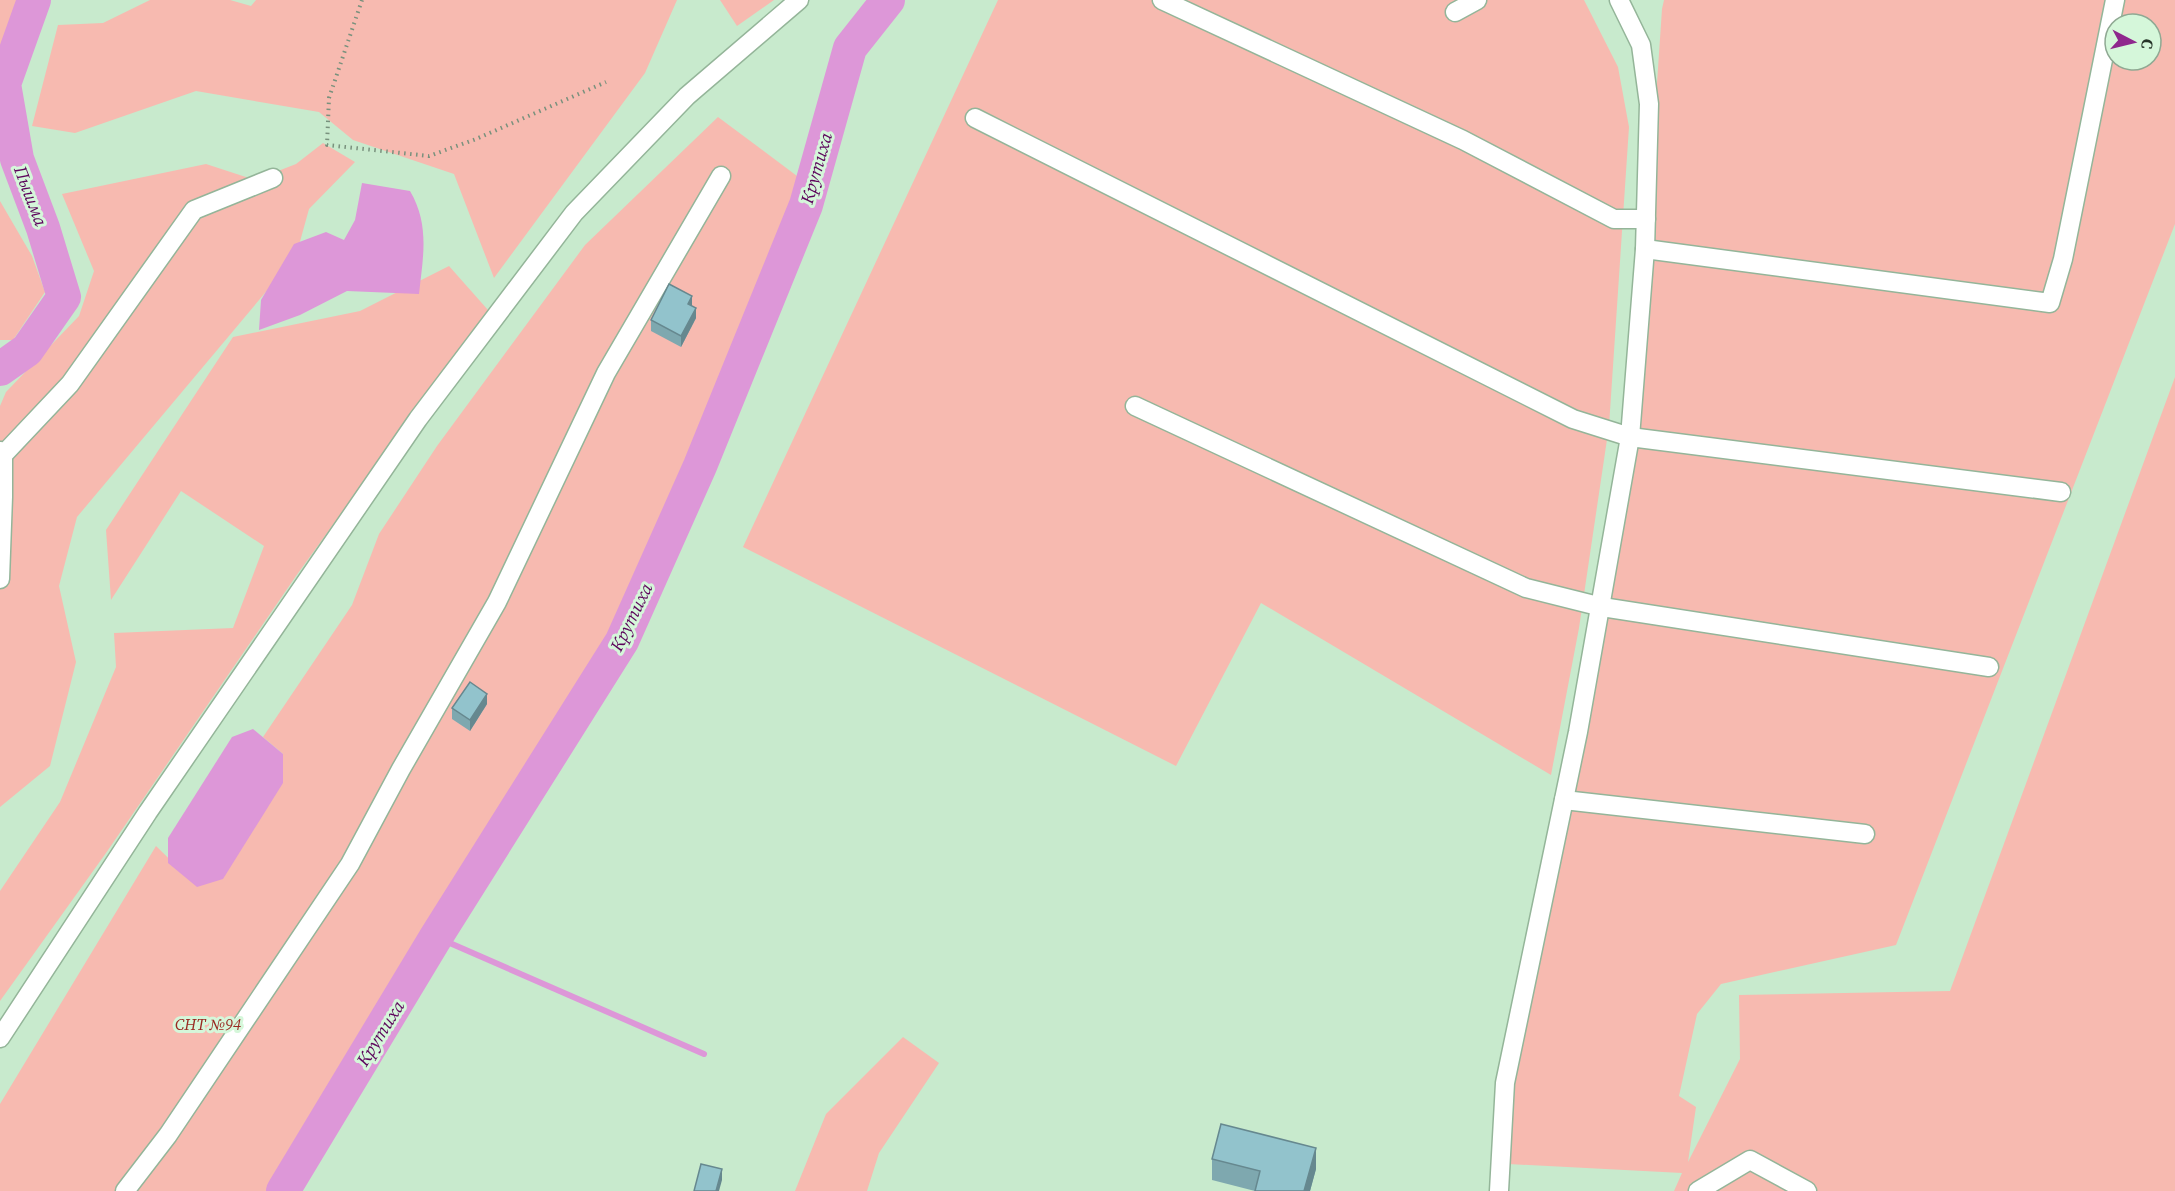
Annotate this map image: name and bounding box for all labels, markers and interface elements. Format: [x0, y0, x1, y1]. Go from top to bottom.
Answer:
north arrow [2103, 12, 2163, 72]
text: С [2136, 38, 2159, 50]
water label: Крутиха [794, 129, 838, 208]
water label: Пышма [8, 161, 54, 230]
water label: Крутиха [603, 578, 659, 656]
water label: Крутиха [349, 995, 410, 1071]
park label: СНТ №94 [175, 1013, 241, 1035]

